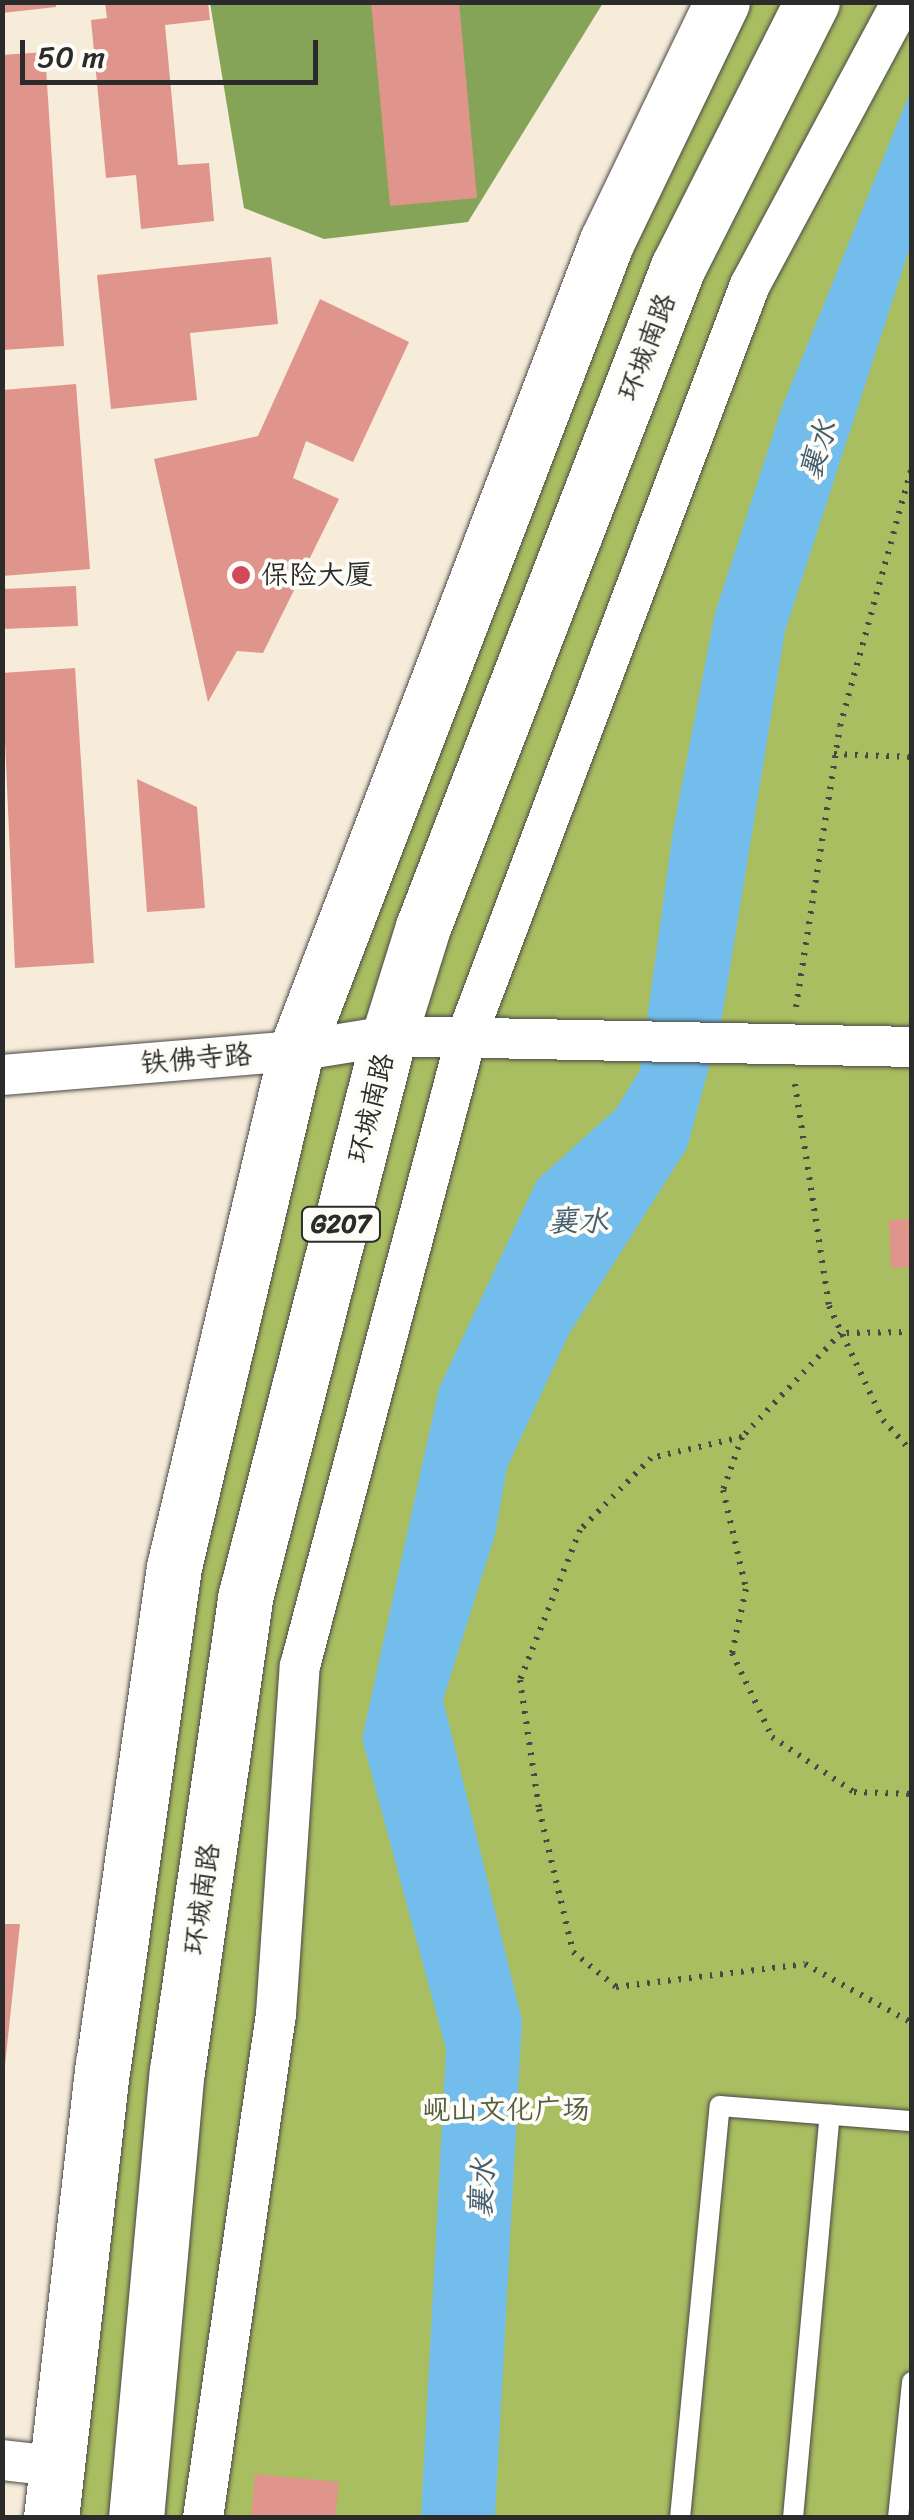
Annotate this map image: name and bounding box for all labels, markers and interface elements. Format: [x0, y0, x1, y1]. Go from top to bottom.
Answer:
scale bar [25, 20, 322, 82]
text: 50 m [37, 30, 105, 84]
street label: 环城南路 [611, 289, 683, 405]
water label: 襄水 [792, 416, 844, 484]
place label: 保险大厦 [261, 558, 373, 592]
marker: 保险大厦 [230, 564, 252, 586]
street label: 铁佛寺路 [139, 1037, 253, 1081]
street label: 环城南路 [341, 1050, 401, 1166]
water label: 襄水 [548, 1203, 608, 1239]
road number: G207 [298, 1204, 384, 1244]
street label: 环城南路 [178, 1841, 226, 1957]
park label: 岘山文化广场 [422, 2093, 590, 2127]
water label: 襄水 [462, 2157, 502, 2219]

